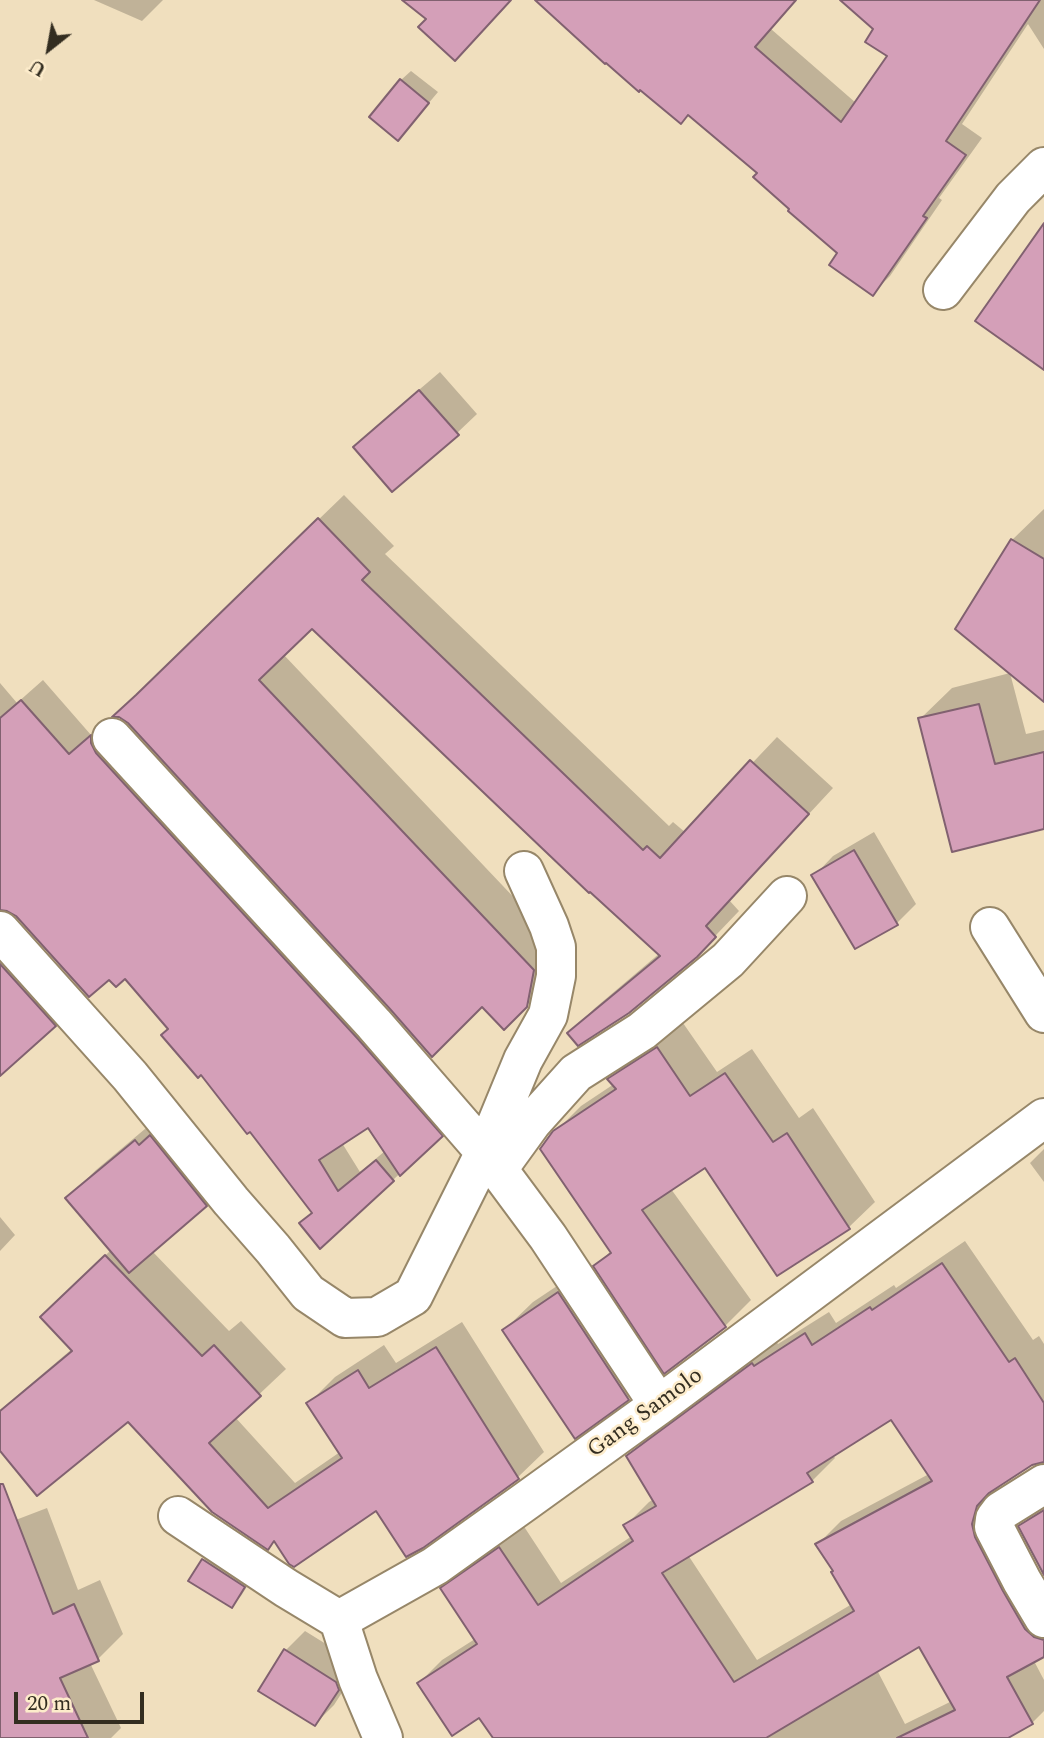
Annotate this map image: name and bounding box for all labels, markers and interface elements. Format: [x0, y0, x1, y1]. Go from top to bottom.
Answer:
north arrow [14, 14, 84, 84]
text: U [24, 51, 52, 84]
street label: Gang Samolo [583, 1363, 709, 1465]
scale bar [18, 1678, 147, 1722]
text: 20 m [27, 1688, 71, 1720]

